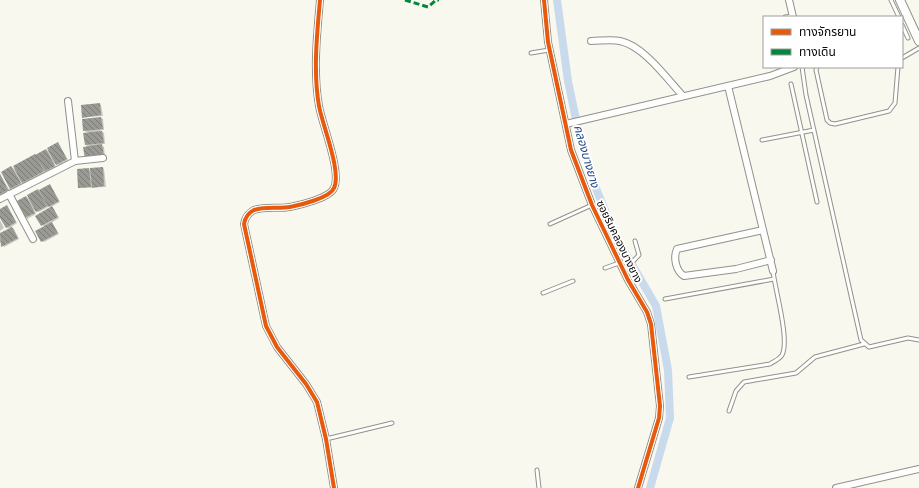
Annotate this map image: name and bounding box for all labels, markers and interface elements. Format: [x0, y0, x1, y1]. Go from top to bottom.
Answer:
legend [763, 16, 903, 68]
text: ทางจักรยาน [799, 23, 856, 40]
text: ทางเดิน [799, 43, 836, 60]
water label: คลองบางยาง [570, 123, 604, 190]
street label: ซอยริมคลองบางยาง [593, 197, 647, 285]

